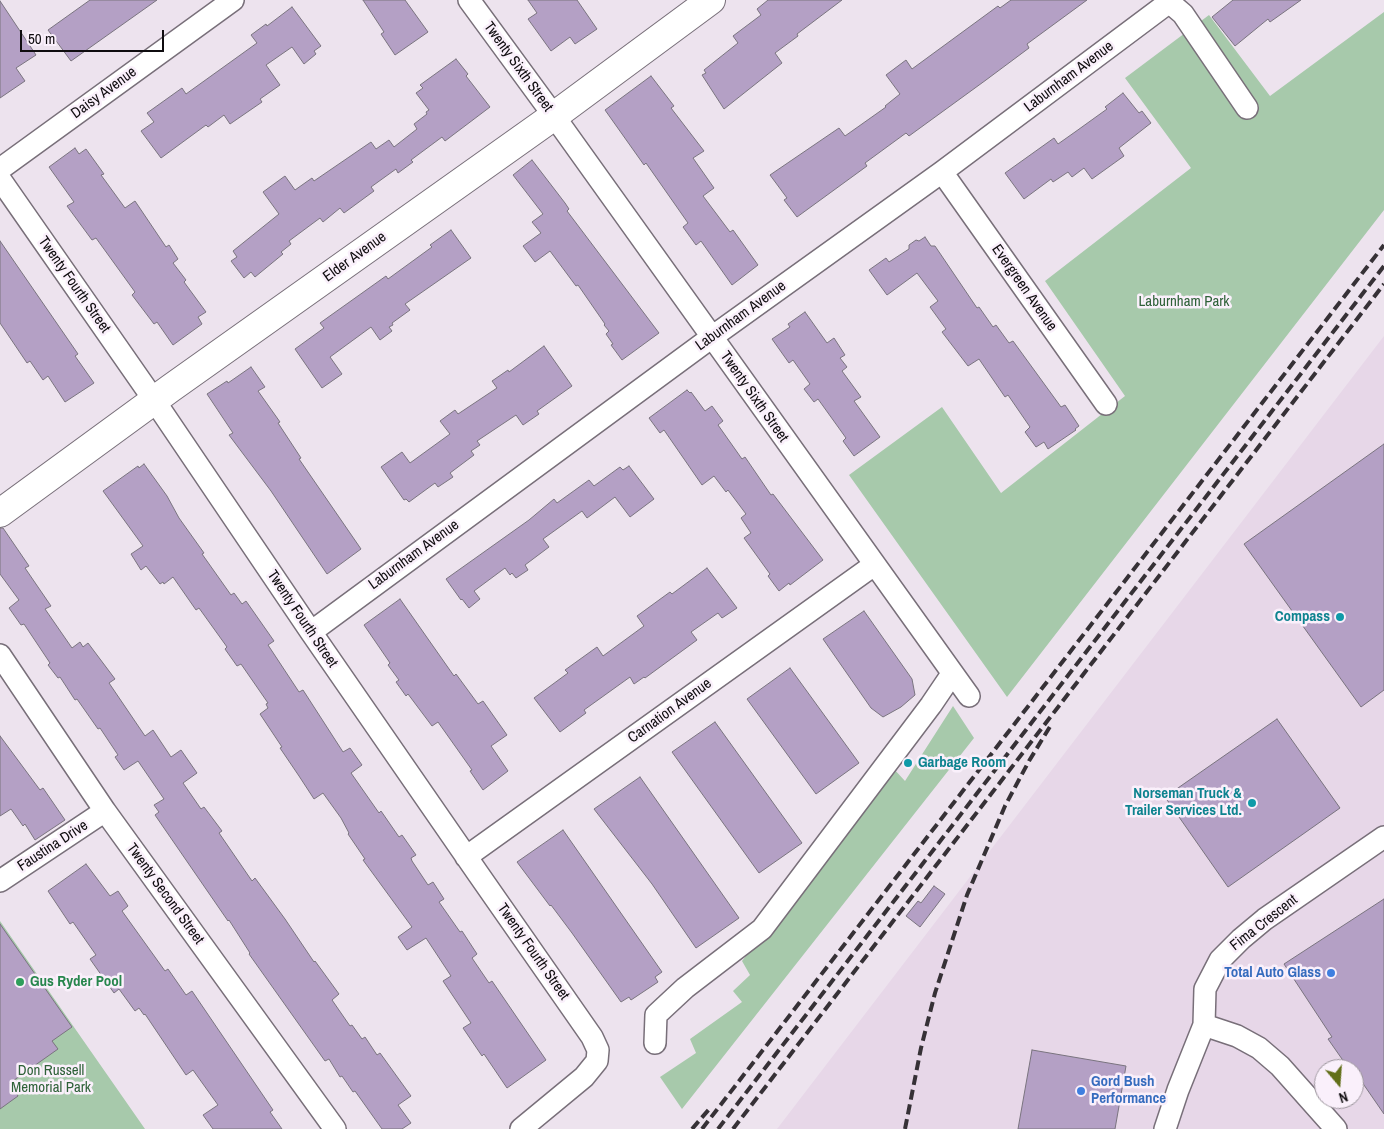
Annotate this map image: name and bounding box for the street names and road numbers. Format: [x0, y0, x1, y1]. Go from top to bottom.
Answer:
street label: Twenty Sixth Street [479, 19, 557, 115]
street label: Laburnham Avenue [1021, 38, 1117, 116]
street label: Daisy Avenue [68, 63, 140, 123]
street label: Elder Avenue [320, 228, 390, 286]
street label: Twenty Fourth Street [34, 233, 114, 337]
street label: Evergreen Avenue [987, 241, 1061, 335]
street label: Laburnham Avenue [692, 277, 790, 355]
street label: Twenty Sixth Street [716, 348, 792, 446]
street label: Laburnham Avenue [365, 516, 463, 594]
street label: Twenty Fourth Street [263, 567, 341, 671]
street label: Carnation Avenue [625, 675, 715, 747]
street label: Faustina Drive [15, 817, 91, 875]
street label: Twenty Second Street [122, 840, 208, 948]
street label: Fima Crescent [1227, 891, 1301, 955]
street label: Twenty Fourth Street [493, 900, 573, 1004]

